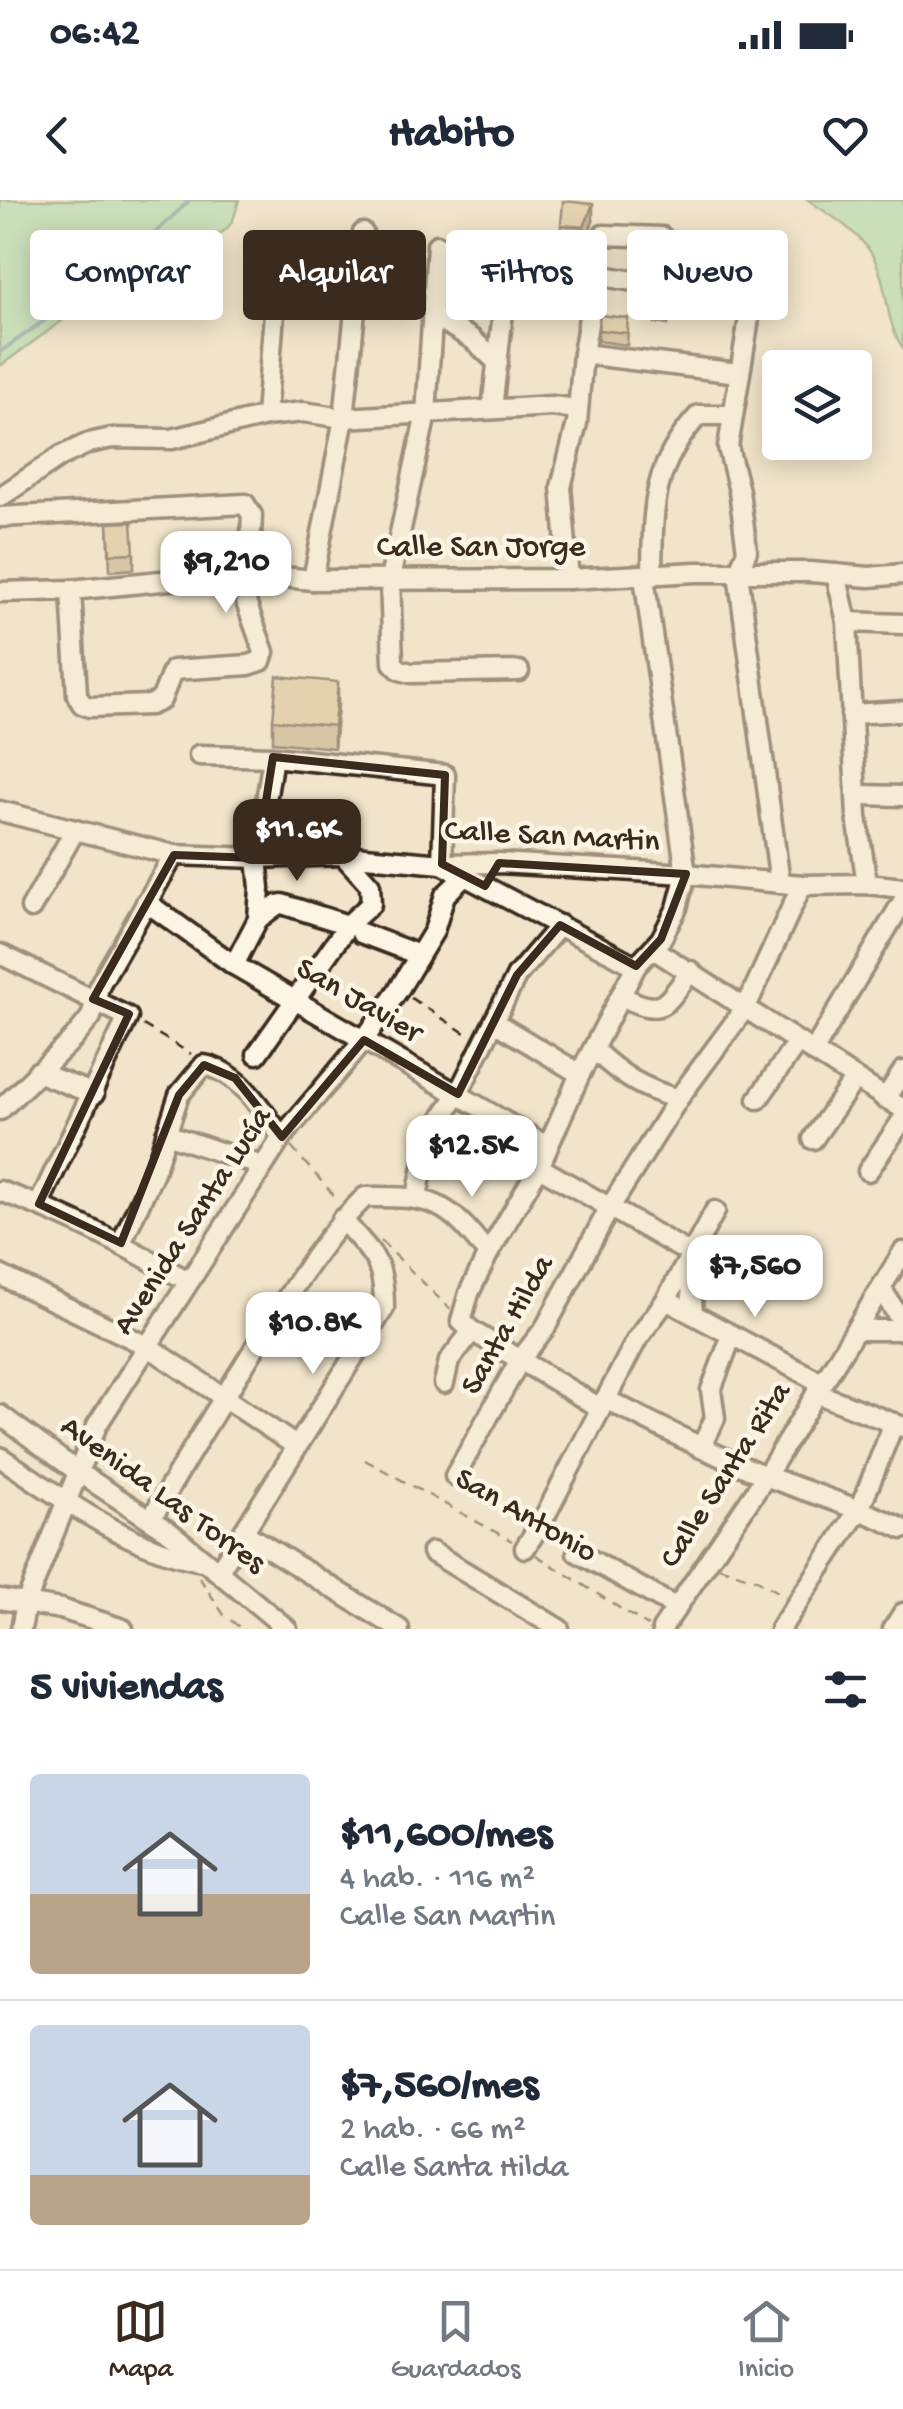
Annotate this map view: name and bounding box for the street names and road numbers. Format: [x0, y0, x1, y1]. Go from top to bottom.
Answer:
street label: Calle San Jorge [377, 530, 586, 568]
street label: Calle San Martin [444, 813, 660, 863]
street label: San Javier [288, 951, 430, 1055]
street label: Avenida Santa Lucía [106, 1100, 283, 1343]
street label: Santa Hilda [454, 1248, 565, 1403]
street label: Calle Santa Rita [653, 1375, 802, 1576]
street label: Avenida Las Torres [52, 1409, 273, 1584]
street label: San Antonio [447, 1461, 603, 1573]

